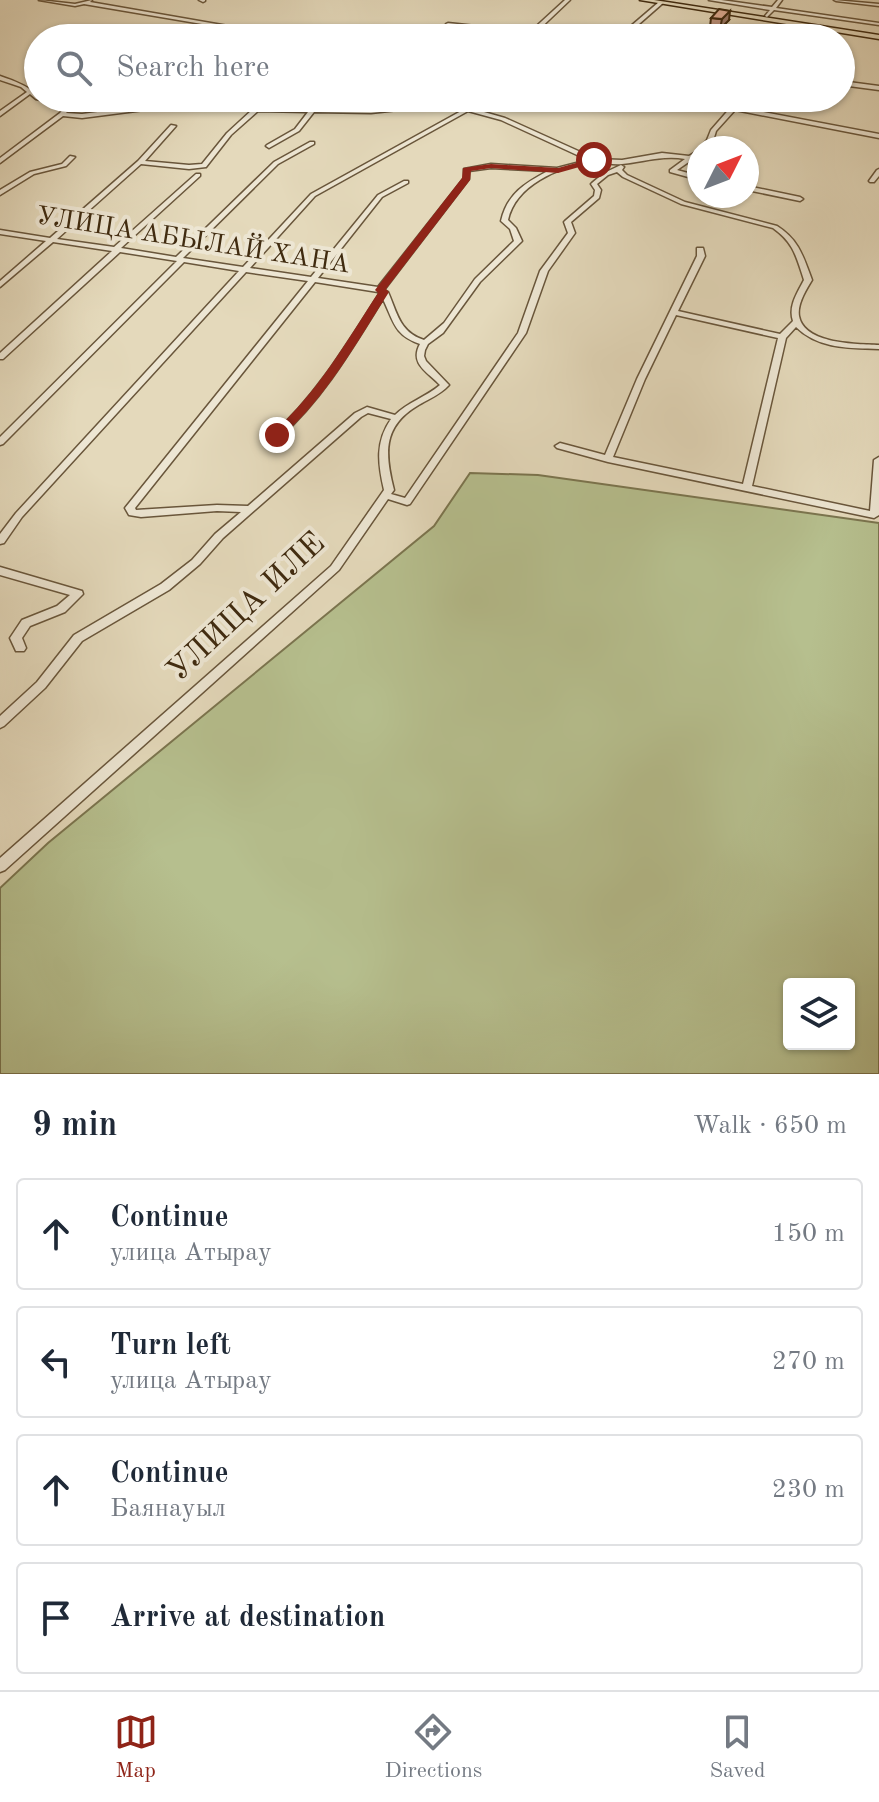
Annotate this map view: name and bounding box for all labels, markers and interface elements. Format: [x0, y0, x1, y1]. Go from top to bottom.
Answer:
search box [24, 24, 855, 112]
icon: search [52, 46, 96, 90]
text: Search here [116, 53, 270, 83]
north arrow [687, 136, 759, 208]
route start [576, 142, 612, 178]
street label: УЛИЦА АБЫЛАЙ ХАНА [34, 198, 353, 279]
route end [259, 417, 295, 453]
street label: УЛИЦА ИЛЕ [162, 527, 332, 689]
map controls [783, 978, 855, 1050]
button: layers [783, 978, 855, 1050]
text: 9 min [32, 1109, 117, 1143]
text: Walk · 650 m [693, 1113, 847, 1139]
text: Continue [110, 1203, 229, 1233]
icon: ahead [34, 1212, 78, 1256]
text: 150 m [772, 1221, 845, 1247]
text: улица Атырау [110, 1240, 272, 1266]
text: Turn left [110, 1331, 231, 1361]
icon: left [34, 1340, 78, 1384]
text: 270 m [772, 1349, 845, 1375]
text: улица Атырау [110, 1368, 272, 1394]
text: Continue [110, 1459, 229, 1489]
icon: ahead [34, 1468, 78, 1512]
text: 230 m [772, 1477, 845, 1503]
text: Баянауыл [110, 1496, 226, 1522]
icon: arrive [34, 1596, 78, 1640]
text: Arrive at destination [110, 1603, 385, 1633]
tab: Map [114, 1710, 158, 1785]
tab: Directions [385, 1710, 482, 1785]
tab: Saved [709, 1710, 765, 1785]

